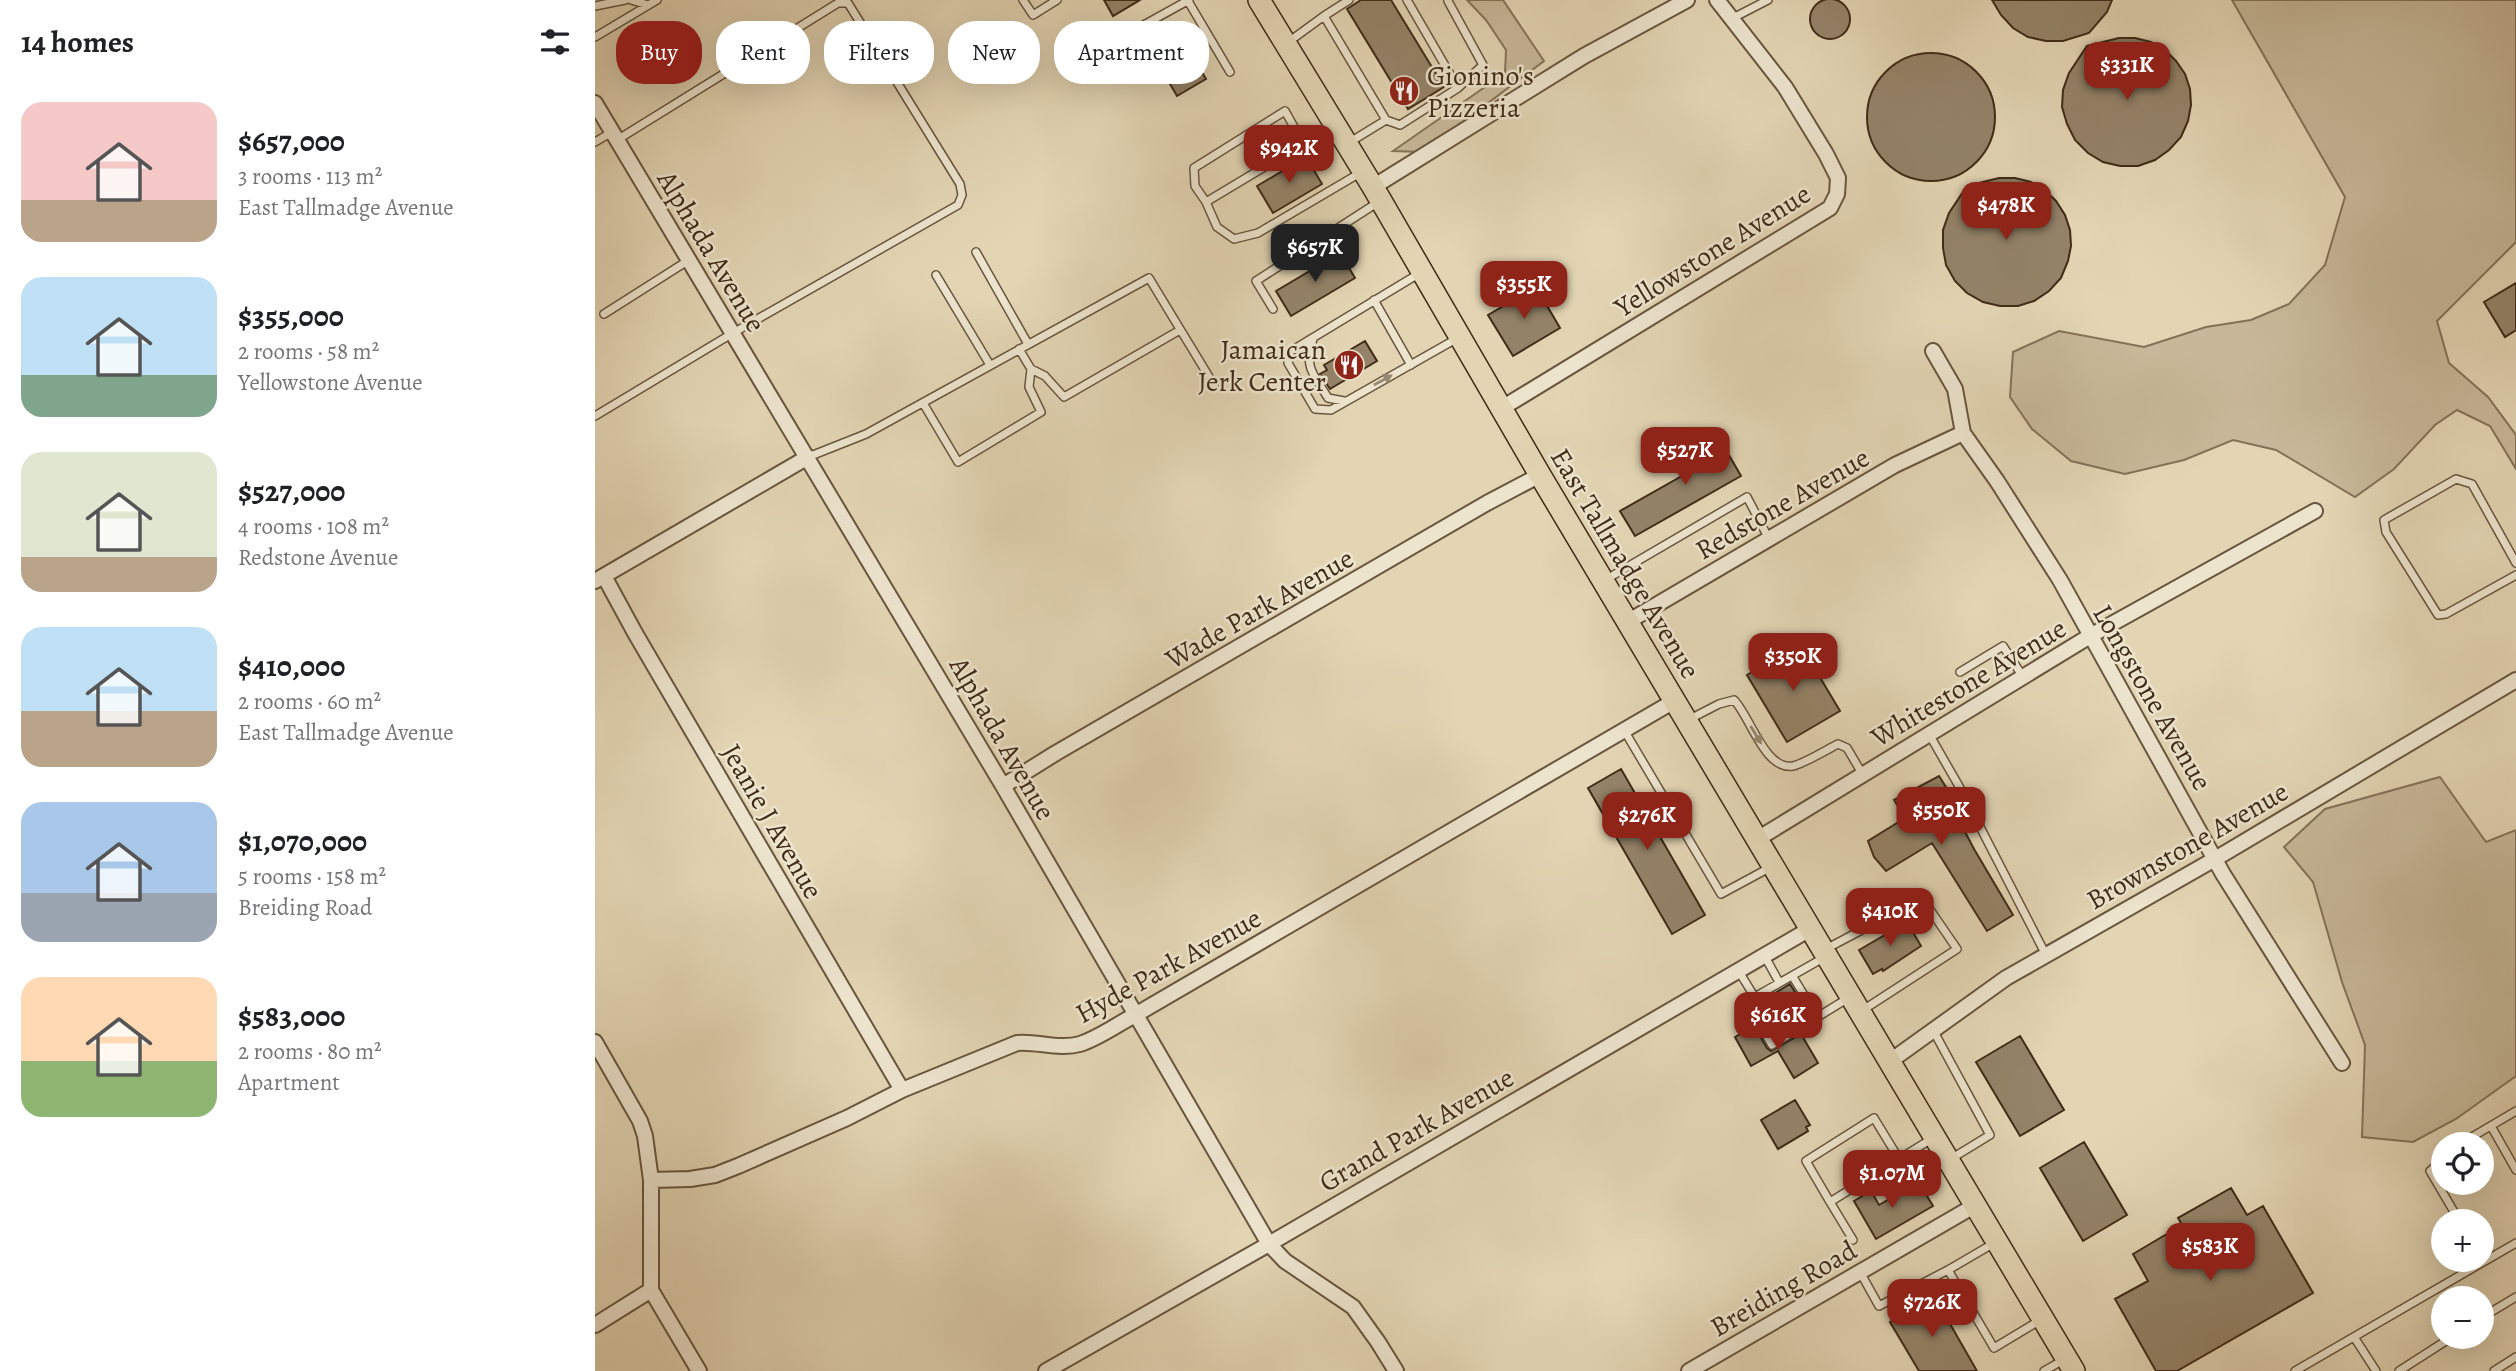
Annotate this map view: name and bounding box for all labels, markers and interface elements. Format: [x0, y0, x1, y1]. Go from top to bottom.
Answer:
chip: Buy [616, 21, 702, 84]
chip: Rent [716, 21, 810, 84]
chip: Filters [824, 21, 934, 84]
chip: New [948, 21, 1040, 84]
chip: Apartment [1054, 21, 1209, 84]
text: 14 homes [21, 22, 134, 62]
icon: filters [536, 23, 574, 61]
pin: $331K [2078, 42, 2176, 102]
text: $331K [2100, 49, 2154, 80]
place label: Gionino's Pizzeria [1427, 57, 1534, 127]
restaurant icon: Gionino's Pizzeria [1387, 74, 1421, 108]
text: $657,000 [238, 121, 345, 161]
pin: $942K [1240, 125, 1338, 185]
icon: home [77, 130, 161, 214]
text: $942K [1260, 132, 1318, 163]
text: 3 rooms · 113 m² [238, 161, 382, 192]
street label: Alphada Avenue [647, 163, 774, 339]
street label: Yellowstone Avenue [1606, 175, 1818, 327]
pin: $478K [1957, 182, 2055, 242]
text: $478K [1977, 189, 2035, 220]
text: East Tallmadge Avenue [238, 192, 454, 223]
pin: $657K [1266, 224, 1364, 284]
text: $657K [1287, 231, 1343, 262]
pin: $355K [1475, 262, 1573, 321]
text: $355K [1496, 268, 1552, 299]
text: $355,000 [238, 296, 344, 336]
icon: home [77, 305, 161, 389]
place label: Jamaican Jerk Center [1198, 331, 1326, 401]
text: 2 rooms · 58 m² [238, 336, 379, 367]
restaurant icon: Jamaican Jerk Center [1332, 348, 1366, 382]
text: Yellowstone Avenue [238, 367, 423, 398]
one-way arrow [1374, 374, 1393, 386]
pin: $527K [1636, 428, 1734, 487]
text: $527K [1657, 434, 1713, 465]
street label: Redstone Avenue [1689, 439, 1876, 569]
street label: East Tallmadge Avenue [1541, 441, 1709, 686]
text: $527,000 [238, 471, 345, 511]
icon: home [77, 480, 161, 564]
text: 4 rooms · 108 m² [238, 511, 389, 542]
street label: Wade Park Avenue [1158, 540, 1361, 679]
text: Redstone Avenue [238, 542, 398, 573]
street label: Longstone Avenue [2083, 598, 2221, 797]
street label: Whitestone Avenue [1863, 609, 2073, 757]
pin: $350K [1744, 634, 1842, 693]
text: $350K [1764, 640, 1822, 671]
text: $410,000 [238, 646, 345, 686]
street label: Alphada Avenue [940, 649, 1064, 827]
icon: home [77, 655, 161, 739]
text: 2 rooms · 60 m² [238, 686, 381, 717]
text: East Tallmadge Avenue [238, 717, 454, 748]
one-way arrow [1750, 725, 1762, 744]
street label: Jeanie J Avenue [712, 737, 832, 906]
street label: Brownstone Avenue [2080, 773, 2295, 919]
pin: $550K [1892, 788, 1990, 847]
pin: $276K [1598, 792, 1696, 852]
text: $550K [1912, 794, 1970, 825]
text: $276K [1618, 799, 1676, 830]
text: $1,070,000 [238, 821, 367, 861]
icon: home [77, 830, 161, 914]
text: 5 rooms · 158 m² [238, 861, 386, 892]
pin: $410K [1841, 888, 1939, 948]
text: Breiding Road [238, 892, 372, 923]
text: $410K [1862, 895, 1918, 926]
street label: Hyde Park Avenue [1069, 899, 1268, 1033]
pin: $616K [1729, 992, 1827, 1052]
text: $583,000 [238, 996, 345, 1036]
text: $616K [1750, 999, 1806, 1030]
icon: home [77, 1005, 161, 1089]
text: 2 rooms · 80 m² [238, 1036, 382, 1067]
street label: Grand Park Avenue [1312, 1059, 1521, 1201]
text: Apartment [238, 1067, 340, 1098]
map controls [2431, 1132, 2494, 1349]
button: locate [2431, 1132, 2494, 1195]
pin: $1.07M [1835, 1150, 1949, 1210]
text: $1.07M [1859, 1157, 1925, 1188]
button: + [2431, 1209, 2494, 1272]
pin: $583K [2161, 1224, 2259, 1283]
text: $583K [2182, 1230, 2238, 1261]
street label: Breiding Road [1703, 1231, 1865, 1346]
pin: $726K [1883, 1280, 1981, 1339]
text: $726K [1903, 1286, 1961, 1317]
button: − [2431, 1286, 2494, 1349]

